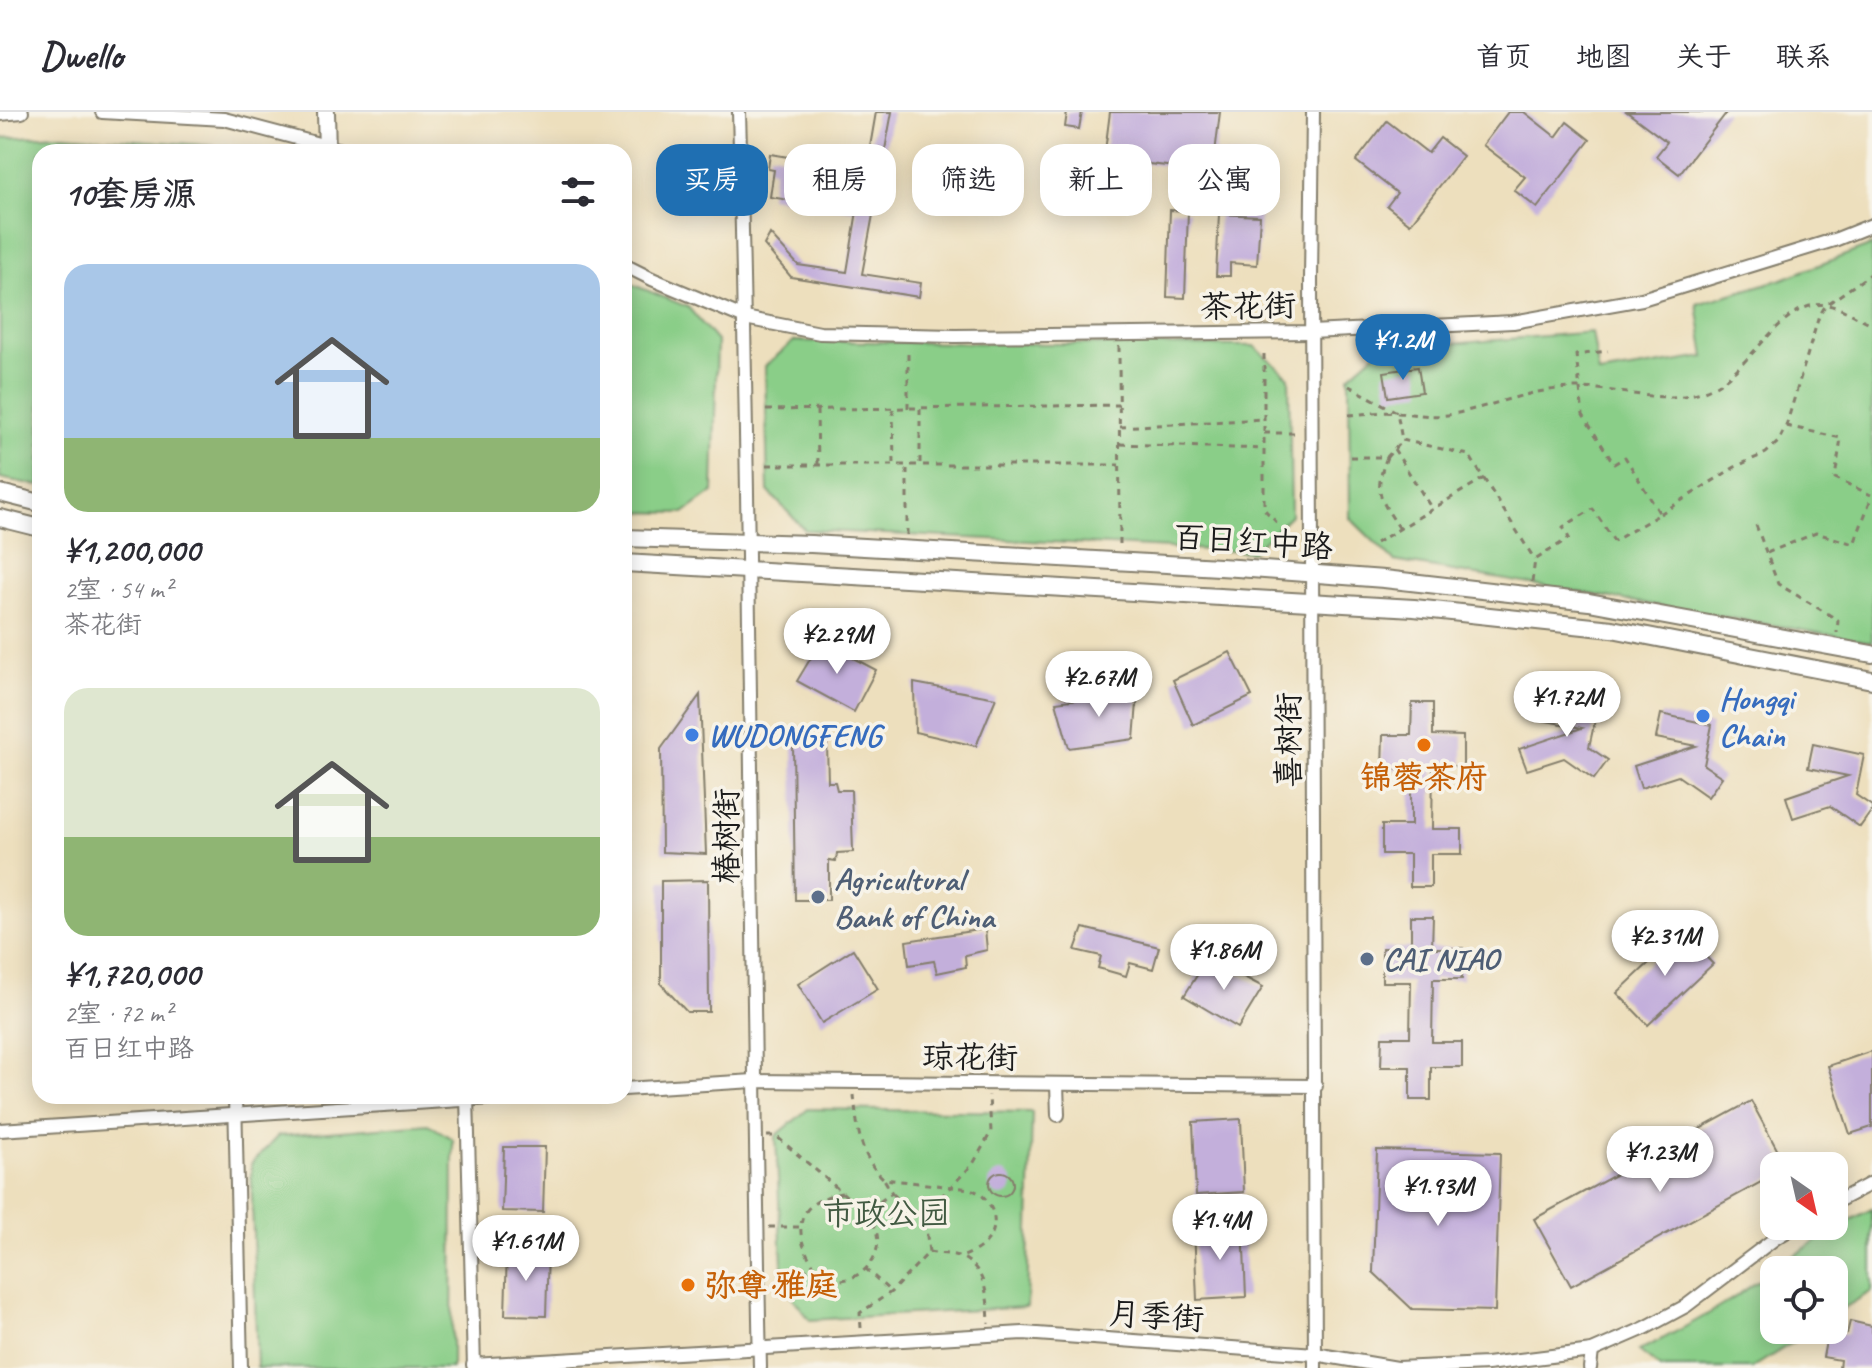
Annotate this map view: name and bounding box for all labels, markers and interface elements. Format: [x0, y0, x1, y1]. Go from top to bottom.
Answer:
text: Dwello [40, 32, 123, 79]
text: 首页 [1476, 39, 1532, 74]
text: 地图 [1576, 39, 1632, 74]
text: 关于 [1676, 39, 1732, 74]
text: 联系 [1776, 39, 1832, 74]
chip: 买房 [656, 144, 768, 216]
chip: 租房 [784, 144, 896, 216]
chip: 筛选 [912, 144, 1024, 216]
chip: 新上 [1040, 144, 1152, 216]
chip: 公寓 [1168, 144, 1280, 216]
icon: filters [556, 170, 600, 214]
text: 10套房源 [64, 172, 197, 215]
street label: 茶花街 [1200, 285, 1296, 327]
pin: ¥1.2M [1347, 314, 1459, 382]
icon: home [260, 316, 404, 460]
text: ¥1.2M [1373, 323, 1433, 356]
street label: 百日红中路 [1172, 516, 1334, 568]
text: ¥1,200,000 [64, 528, 200, 571]
text: 2室 · 54 m² [64, 573, 172, 606]
text: 茶花街 [64, 608, 142, 641]
pin: ¥2.29M [772, 608, 902, 676]
text: ¥2.29M [802, 617, 872, 650]
pin: ¥2.67M [1034, 651, 1164, 719]
text: ¥2.67M [1063, 660, 1135, 693]
pin: ¥1.72M [1502, 671, 1632, 739]
place label: Hongqi Chain [1719, 678, 1797, 756]
text: ¥1.72M [1532, 680, 1602, 713]
street label: 喜树街 [1268, 692, 1309, 788]
marker: Hongqi Chain [1694, 707, 1712, 725]
place label: WUDONGFENG [708, 715, 885, 756]
marker: WUDONGFENG [683, 726, 701, 744]
marker: 锦蓉茶府 [1415, 736, 1433, 754]
icon: home [260, 740, 404, 884]
place label: 锦蓉茶府 [1360, 757, 1488, 798]
street label: 椿树街 [706, 788, 747, 884]
place label: Agricultural Bank of China [834, 859, 997, 937]
marker: Agricultural Bank of China [809, 888, 827, 906]
pin: ¥2.31M [1600, 910, 1730, 978]
text: ¥2.31M [1630, 919, 1700, 952]
pin: ¥1.86M [1159, 924, 1289, 992]
text: ¥1.86M [1188, 933, 1260, 966]
place label: CAI NIAO [1383, 939, 1502, 980]
marker: CAI NIAO [1358, 950, 1376, 968]
text: ¥1,720,000 [64, 952, 200, 995]
text: 2室 · 72 m² [64, 997, 172, 1030]
text: 百日红中路 [64, 1032, 194, 1065]
street label: 琼花街 [922, 1036, 1018, 1078]
pin: ¥1.23M [1595, 1126, 1725, 1194]
text: ¥1.23M [1625, 1135, 1695, 1168]
north arrow [1760, 1152, 1848, 1240]
map controls [1760, 1152, 1848, 1344]
pin: ¥1.93M [1373, 1160, 1503, 1228]
text: ¥1.93M [1403, 1169, 1473, 1202]
park label: 市政公园 [822, 1193, 950, 1234]
pin: ¥1.4M [1164, 1194, 1276, 1262]
text: ¥1.4M [1190, 1203, 1250, 1236]
pin: ¥1.61M [461, 1215, 591, 1283]
text: ¥1.61M [490, 1224, 562, 1257]
button: locate [1760, 1256, 1848, 1344]
place label: 弥尊·雅庭 [704, 1265, 838, 1306]
marker: 弥尊·雅庭 [679, 1276, 697, 1294]
street label: 月季街 [1107, 1292, 1205, 1340]

